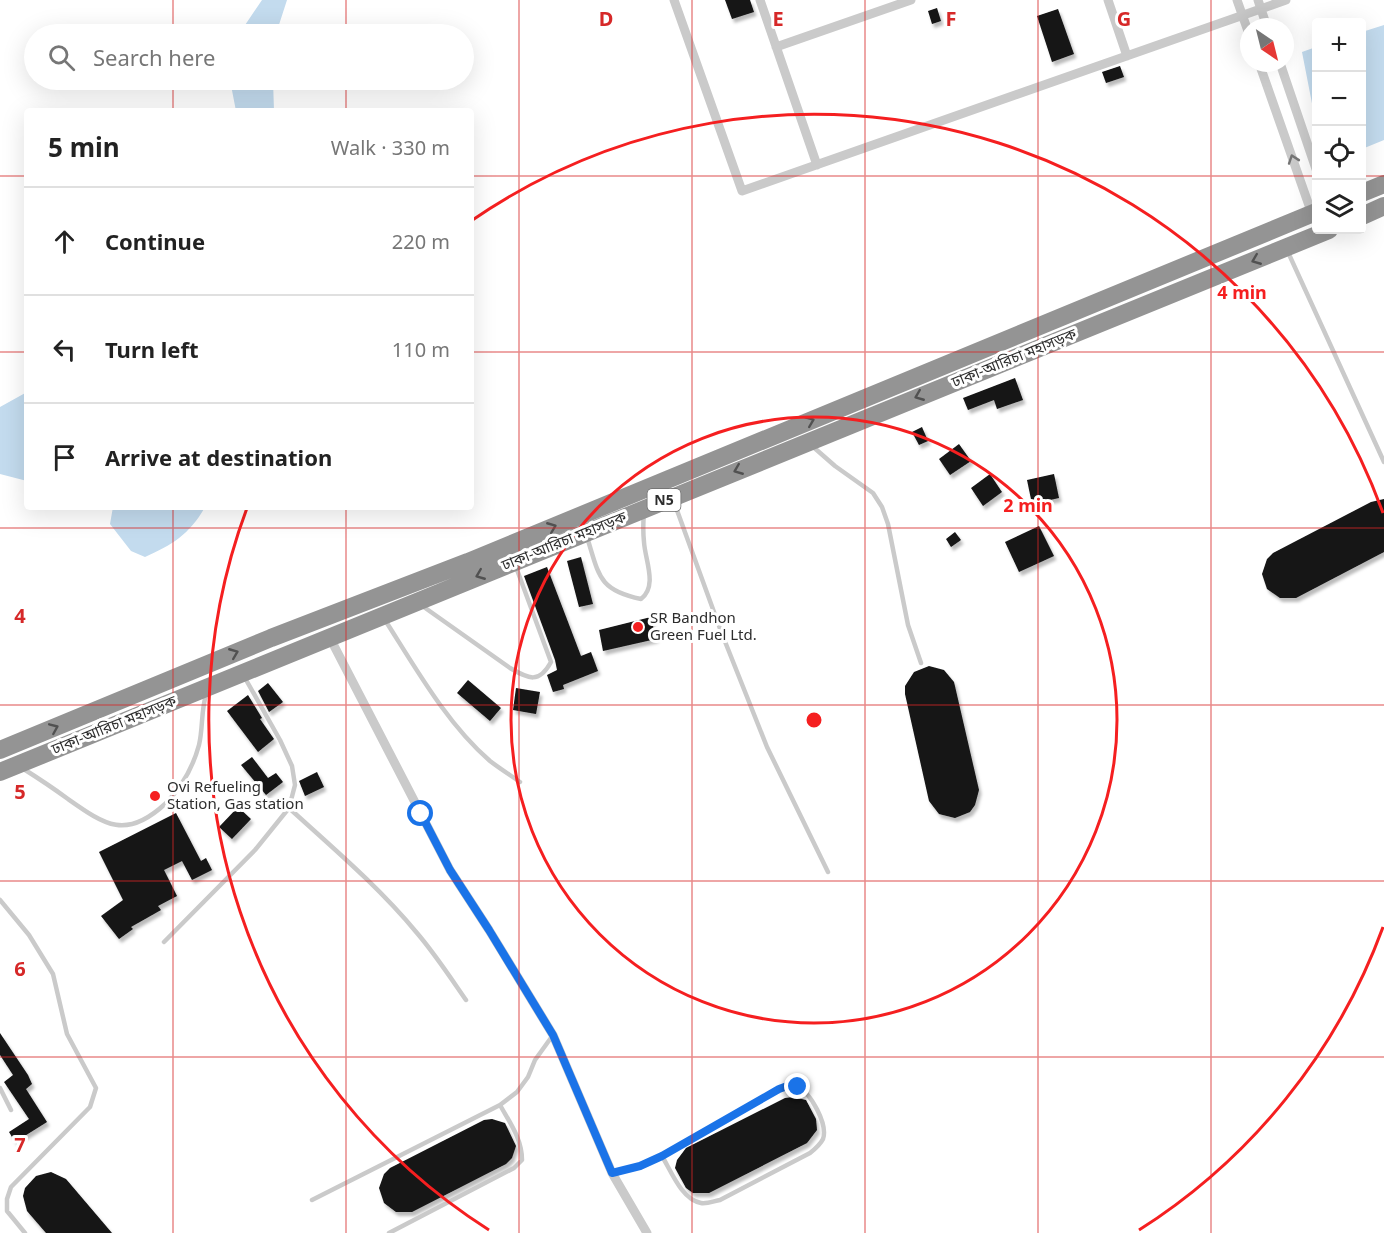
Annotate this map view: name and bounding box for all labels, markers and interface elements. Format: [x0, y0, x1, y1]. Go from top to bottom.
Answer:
text: D [599, 5, 613, 32]
text: E [772, 5, 784, 32]
text: F [946, 5, 956, 32]
text: G [1117, 5, 1131, 32]
north arrow [1240, 18, 1294, 72]
map controls [1312, 18, 1366, 234]
button: + [1312, 18, 1366, 72]
search box [24, 24, 474, 90]
icon: search [45, 41, 78, 74]
text: Search here [93, 42, 215, 72]
button: − [1312, 72, 1366, 126]
button: locate [1312, 126, 1366, 180]
text: 5 min [48, 129, 120, 165]
text: Walk · 330 m [331, 134, 450, 161]
one-way arrow [1287, 154, 1300, 165]
button: layers [1312, 180, 1366, 234]
icon: ahead [48, 225, 81, 258]
text: Continue [105, 226, 205, 256]
text: 220 m [392, 228, 450, 255]
one-way arrow [1251, 253, 1262, 265]
text: 4 min [1217, 280, 1267, 304]
street label: ঢাকা-আরিচা মহাসড়ক [947, 323, 1080, 392]
icon: left [48, 333, 81, 366]
text: Turn left [105, 334, 199, 364]
text: 110 m [392, 336, 450, 363]
one-way arrow [914, 389, 925, 401]
one-way arrow [804, 416, 815, 428]
icon: arrive [48, 441, 81, 474]
text: Arrive at destination [105, 442, 332, 472]
one-way arrow [734, 463, 745, 475]
road number: N5 [648, 489, 680, 511]
text: 2 min [1003, 493, 1053, 517]
street label: ঢাকা-আরিচা মহাসড়ক [497, 506, 630, 575]
one-way arrow [546, 522, 557, 534]
one-way arrow [475, 568, 486, 581]
text: 4 [14, 602, 26, 629]
place label: SR Bandhon Green Fuel Ltd. [650, 607, 757, 644]
marker: SR Bandhon Green Fuel Ltd. [631, 620, 645, 634]
one-way arrow [228, 648, 239, 660]
street label: ঢাকা-আরিচা মহাসড়ক [47, 690, 180, 759]
centre of rings [804, 710, 824, 730]
one-way arrow [48, 723, 59, 735]
place label: Ovi Refueling Station, Gas station [167, 776, 304, 813]
text: 5 [14, 778, 26, 805]
marker: Ovi Refueling Station, Gas station [148, 789, 162, 803]
route start [407, 800, 433, 826]
text: 6 [14, 955, 26, 982]
route end [784, 1073, 810, 1099]
text: 7 [14, 1131, 26, 1158]

